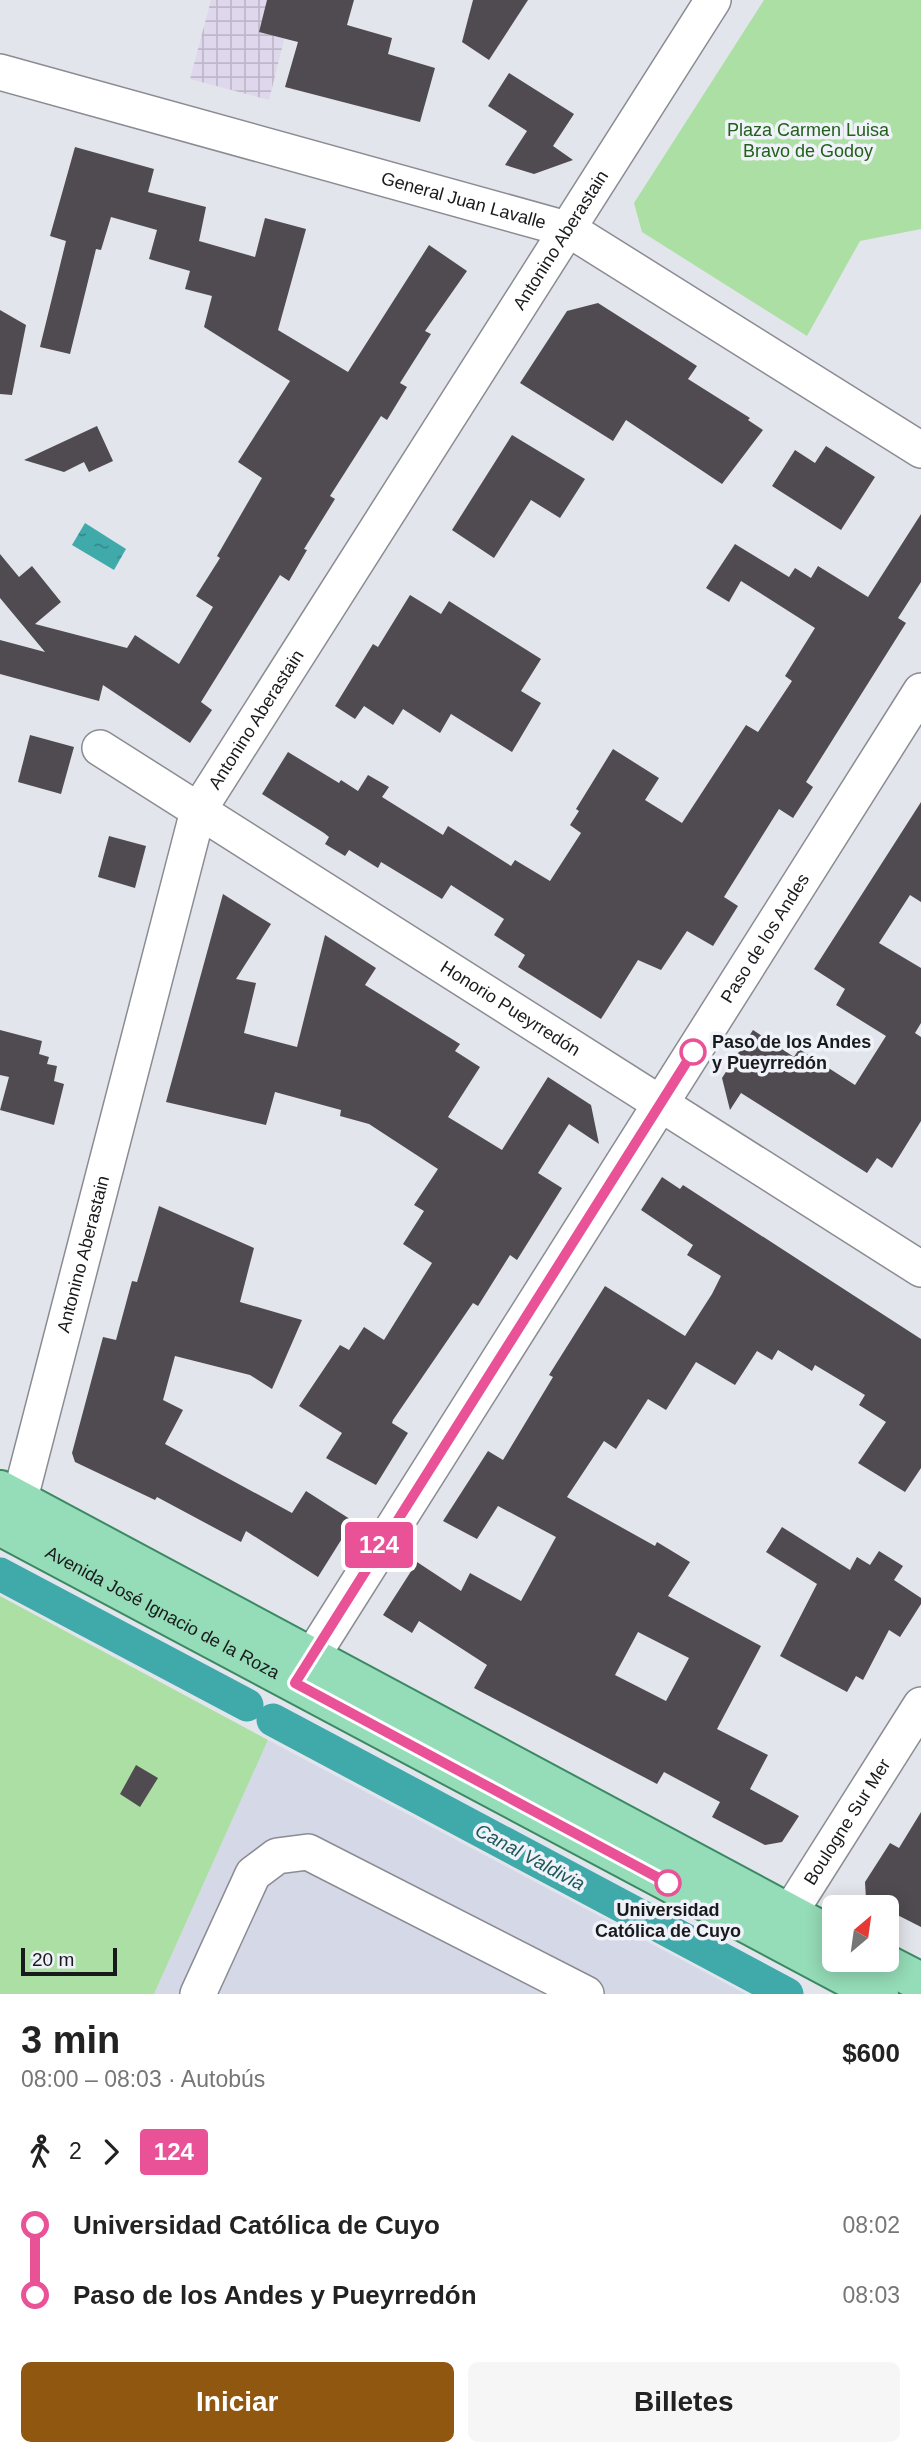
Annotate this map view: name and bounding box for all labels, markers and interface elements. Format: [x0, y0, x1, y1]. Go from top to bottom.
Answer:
park label: Plaza Carmen Luisa Bravo de Godoy [727, 120, 890, 161]
street label: Antonino Aberastain [509, 167, 612, 314]
street label: General Juan Lavalle [379, 168, 548, 233]
street label: Antonino Aberastain [204, 646, 308, 793]
street label: Paso de los Andes [717, 870, 813, 1007]
street label: Honorio Pueyrredón [437, 957, 584, 1060]
place label: Paso de los Andes y Pueyrredón [712, 1032, 871, 1073]
marker: Paso de los Andes y Pueyrredón [680, 1039, 706, 1065]
street label: Antonino Aberastain [53, 1174, 113, 1335]
line badge: 124 [339, 1522, 419, 1568]
text: 124 [359, 1531, 399, 1558]
street label: Avenida José Ignacio de la Roza [42, 1542, 284, 1683]
street label: Boulogne Sur Mer [800, 1755, 894, 1889]
water label: Canal Valdivia [472, 1819, 588, 1895]
marker: Universidad Católica de Cuyo [655, 1870, 681, 1896]
north arrow [822, 1895, 900, 1972]
map controls [822, 1895, 899, 1972]
place label: Universidad Católica de Cuyo [595, 1900, 741, 1941]
scale bar [21, 1945, 117, 1977]
text: 20 m [32, 1949, 74, 1970]
text: 3 min [21, 2019, 120, 2061]
text: $600 [842, 2038, 900, 2068]
text: 08:00 – 08:03 · Autobús [21, 2066, 265, 2092]
icon: walk [21, 2133, 59, 2171]
icon: forward [92, 2133, 130, 2171]
text: 2 [69, 2138, 82, 2164]
text: 124 [154, 2138, 194, 2165]
text: Universidad Católica de Cuyo [73, 2210, 440, 2240]
text: 08:02 [842, 2212, 900, 2238]
text: Paso de los Andes y Pueyrredón [73, 2280, 477, 2310]
text: 08:03 [842, 2282, 900, 2308]
button: Iniciar [21, 2362, 454, 2442]
button: Billetes [468, 2362, 900, 2442]

